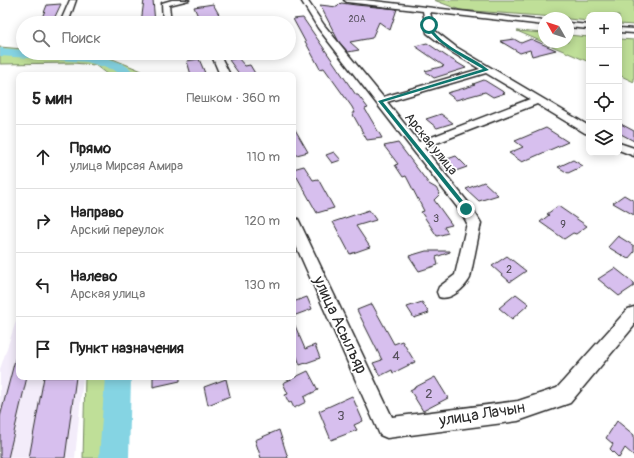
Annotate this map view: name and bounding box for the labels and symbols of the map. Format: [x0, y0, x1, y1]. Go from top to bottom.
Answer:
north arrow [538, 12, 574, 48]
house number: 20А [348, 14, 366, 25]
route start [420, 16, 438, 34]
street label: Арская улица [401, 110, 461, 178]
route end [457, 200, 475, 218]
house number: 3 [433, 212, 439, 225]
house number: 9 [560, 218, 566, 231]
house number: 2 [506, 263, 512, 276]
street label: улица Асылъяр [308, 272, 371, 377]
house number: 4 [392, 348, 400, 364]
house number: 2 [425, 386, 433, 402]
street label: улица Лачын [437, 397, 526, 431]
house number: 3 [337, 408, 345, 424]

